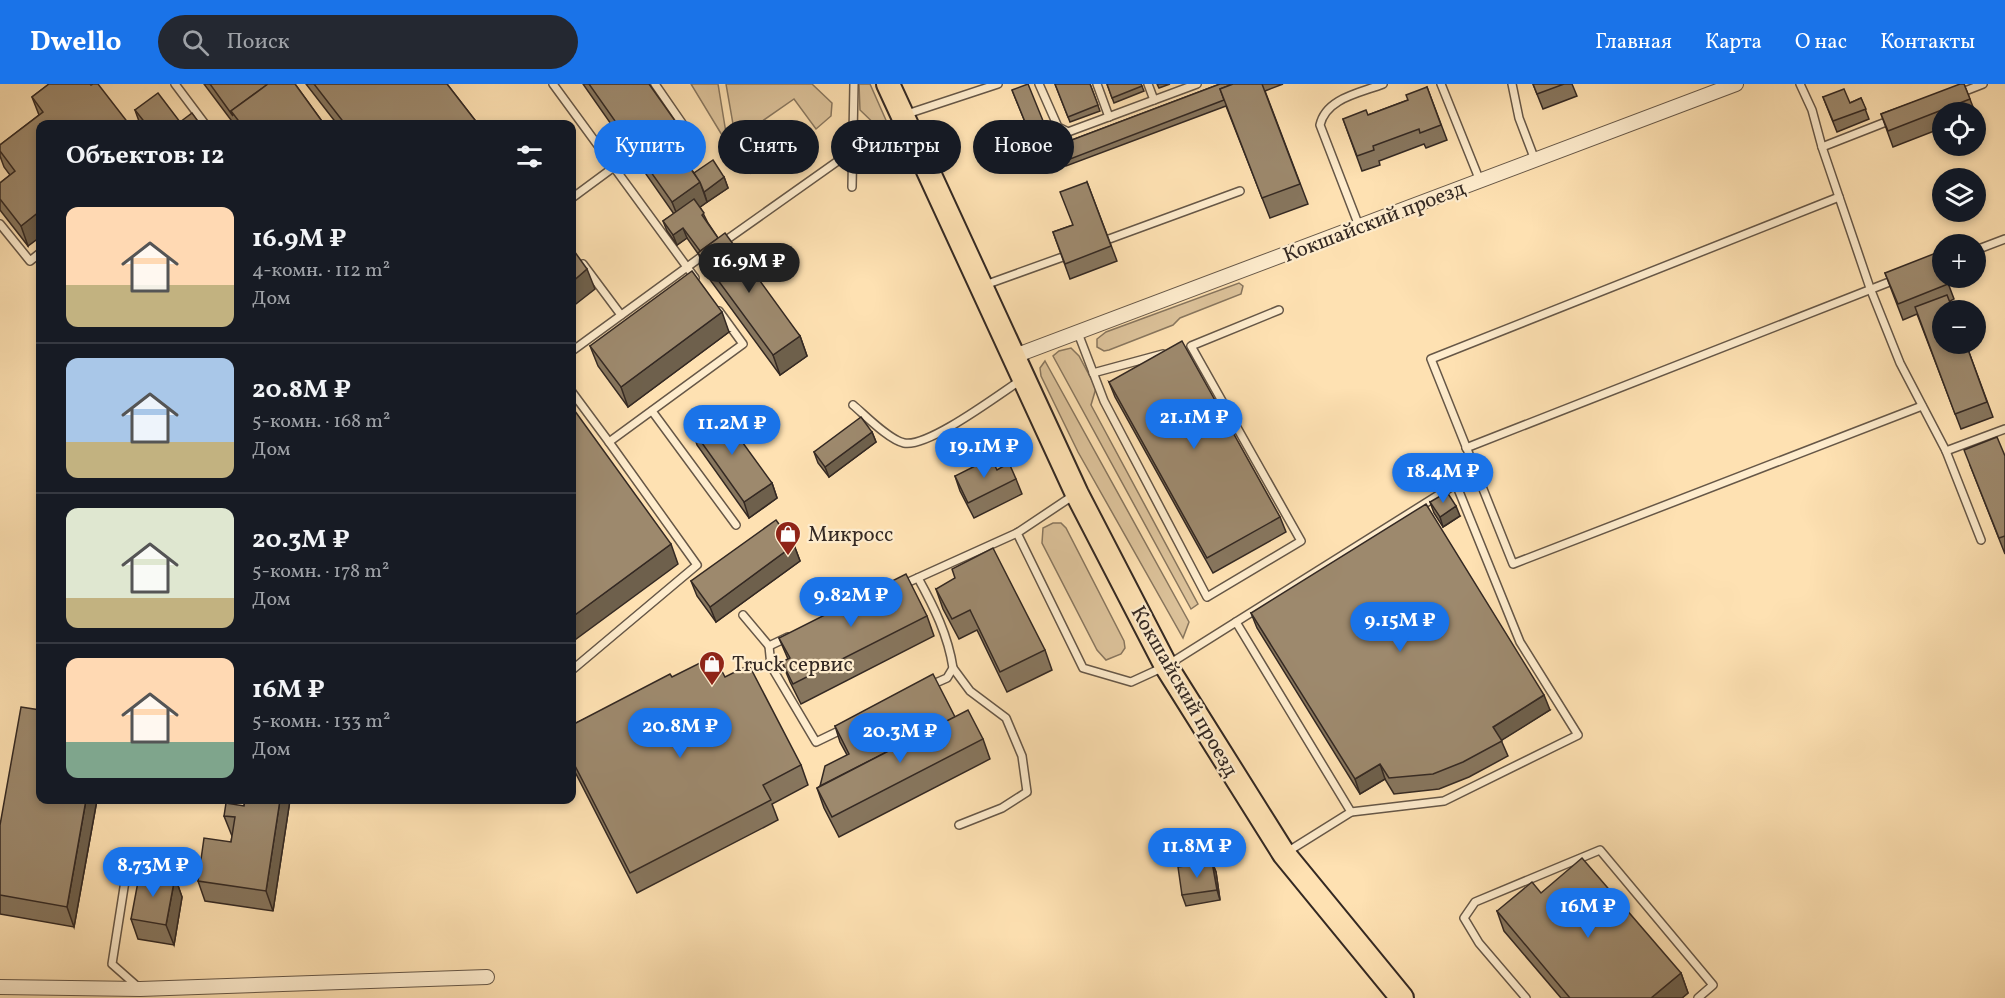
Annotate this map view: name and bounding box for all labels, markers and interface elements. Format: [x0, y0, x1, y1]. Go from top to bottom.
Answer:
search box [158, 15, 578, 69]
text: Dwello [30, 23, 122, 62]
icon: search [179, 26, 212, 59]
text: Поиск [227, 27, 290, 58]
text: Главная [1595, 28, 1672, 57]
text: Карта [1705, 28, 1762, 57]
text: О нас [1795, 28, 1847, 57]
text: Контакты [1880, 28, 1975, 57]
map controls [1932, 102, 1986, 354]
button: locate [1932, 102, 1986, 156]
chip: Купить [594, 120, 706, 174]
chip: Снять [718, 120, 819, 174]
chip: Фильтры [831, 120, 961, 174]
chip: Новое [973, 120, 1074, 174]
text: Объектов: 12 [66, 138, 224, 174]
icon: filters [513, 140, 546, 173]
button: layers [1932, 168, 1986, 222]
street label: Кокшайский проезд [1279, 174, 1470, 271]
text: 16.9M ₽ [252, 221, 347, 257]
icon: home [114, 231, 186, 303]
button: + [1932, 234, 1986, 288]
pin: 16.9M ₽ [694, 243, 804, 294]
text: 16.9M ₽ [713, 248, 785, 276]
text: 4-комн. · 112 m² [252, 257, 390, 285]
text: Дом [252, 285, 291, 313]
button: − [1932, 300, 1986, 354]
text: 20.8M ₽ [252, 372, 351, 408]
icon: home [114, 382, 186, 454]
pin: 21.1M ₽ [1139, 399, 1249, 450]
text: 21.1M ₽ [1159, 404, 1229, 432]
pin: 11.2M ₽ [677, 405, 787, 456]
text: 5-комн. · 168 m² [252, 408, 390, 436]
text: 11.2M ₽ [697, 410, 767, 438]
pin: 19.1M ₽ [929, 428, 1039, 479]
text: 19.1M ₽ [949, 433, 1019, 461]
text: Дом [252, 436, 291, 464]
pin: 18.4M ₽ [1388, 453, 1498, 504]
text: 18.4M ₽ [1406, 458, 1480, 486]
shop icon: Микросс [773, 519, 803, 557]
place label: Микросс [808, 521, 894, 550]
text: 20.3M ₽ [252, 522, 350, 558]
icon: home [114, 532, 186, 604]
text: 5-комн. · 178 m² [252, 558, 389, 586]
pin: 9.82M ₽ [796, 577, 906, 628]
text: 9.82M ₽ [814, 582, 888, 610]
text: Дом [252, 586, 291, 614]
street label: Кокшайский проезд [1123, 601, 1245, 783]
pin: 9.15M ₽ [1345, 602, 1455, 653]
text: 9.15M ₽ [1364, 607, 1436, 635]
shop icon: Truck сервис [697, 649, 727, 687]
place label: Truck сервис [732, 651, 853, 680]
text: 16M ₽ [252, 672, 325, 708]
icon: home [114, 682, 186, 754]
text: 5-комн. · 133 m² [252, 708, 390, 736]
pin: 20.8M ₽ [625, 708, 735, 759]
text: 20.8M ₽ [642, 713, 718, 741]
pin: 20.3M ₽ [845, 713, 955, 764]
text: 20.3M ₽ [862, 718, 938, 746]
text: Дом [252, 736, 291, 764]
pin: 11.8M ₽ [1142, 828, 1252, 879]
text: 11.8M ₽ [1162, 833, 1232, 861]
pin: 8.73M ₽ [98, 847, 208, 898]
text: 8.73M ₽ [117, 852, 189, 880]
pin: 16M ₽ [1546, 888, 1630, 939]
text: 16M ₽ [1560, 893, 1616, 921]

